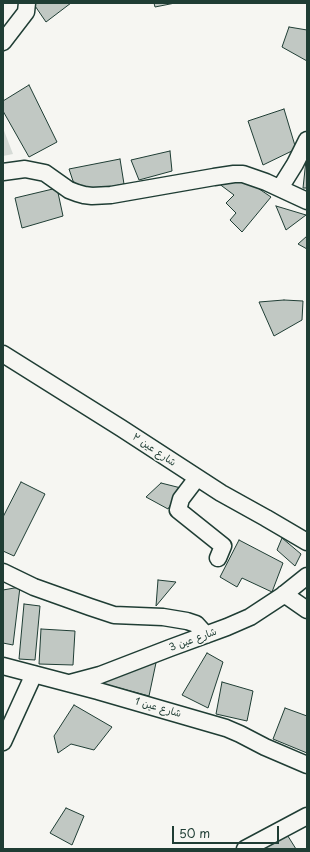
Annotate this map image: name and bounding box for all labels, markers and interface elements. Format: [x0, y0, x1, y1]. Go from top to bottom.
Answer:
street label: شارع عين ٣ [130, 431, 178, 469]
street label: شارع عين 3 [168, 626, 218, 654]
street label: شارع عين 1 [133, 696, 183, 720]
scale bar [174, 818, 281, 844]
text: 50 m [179, 824, 210, 842]

